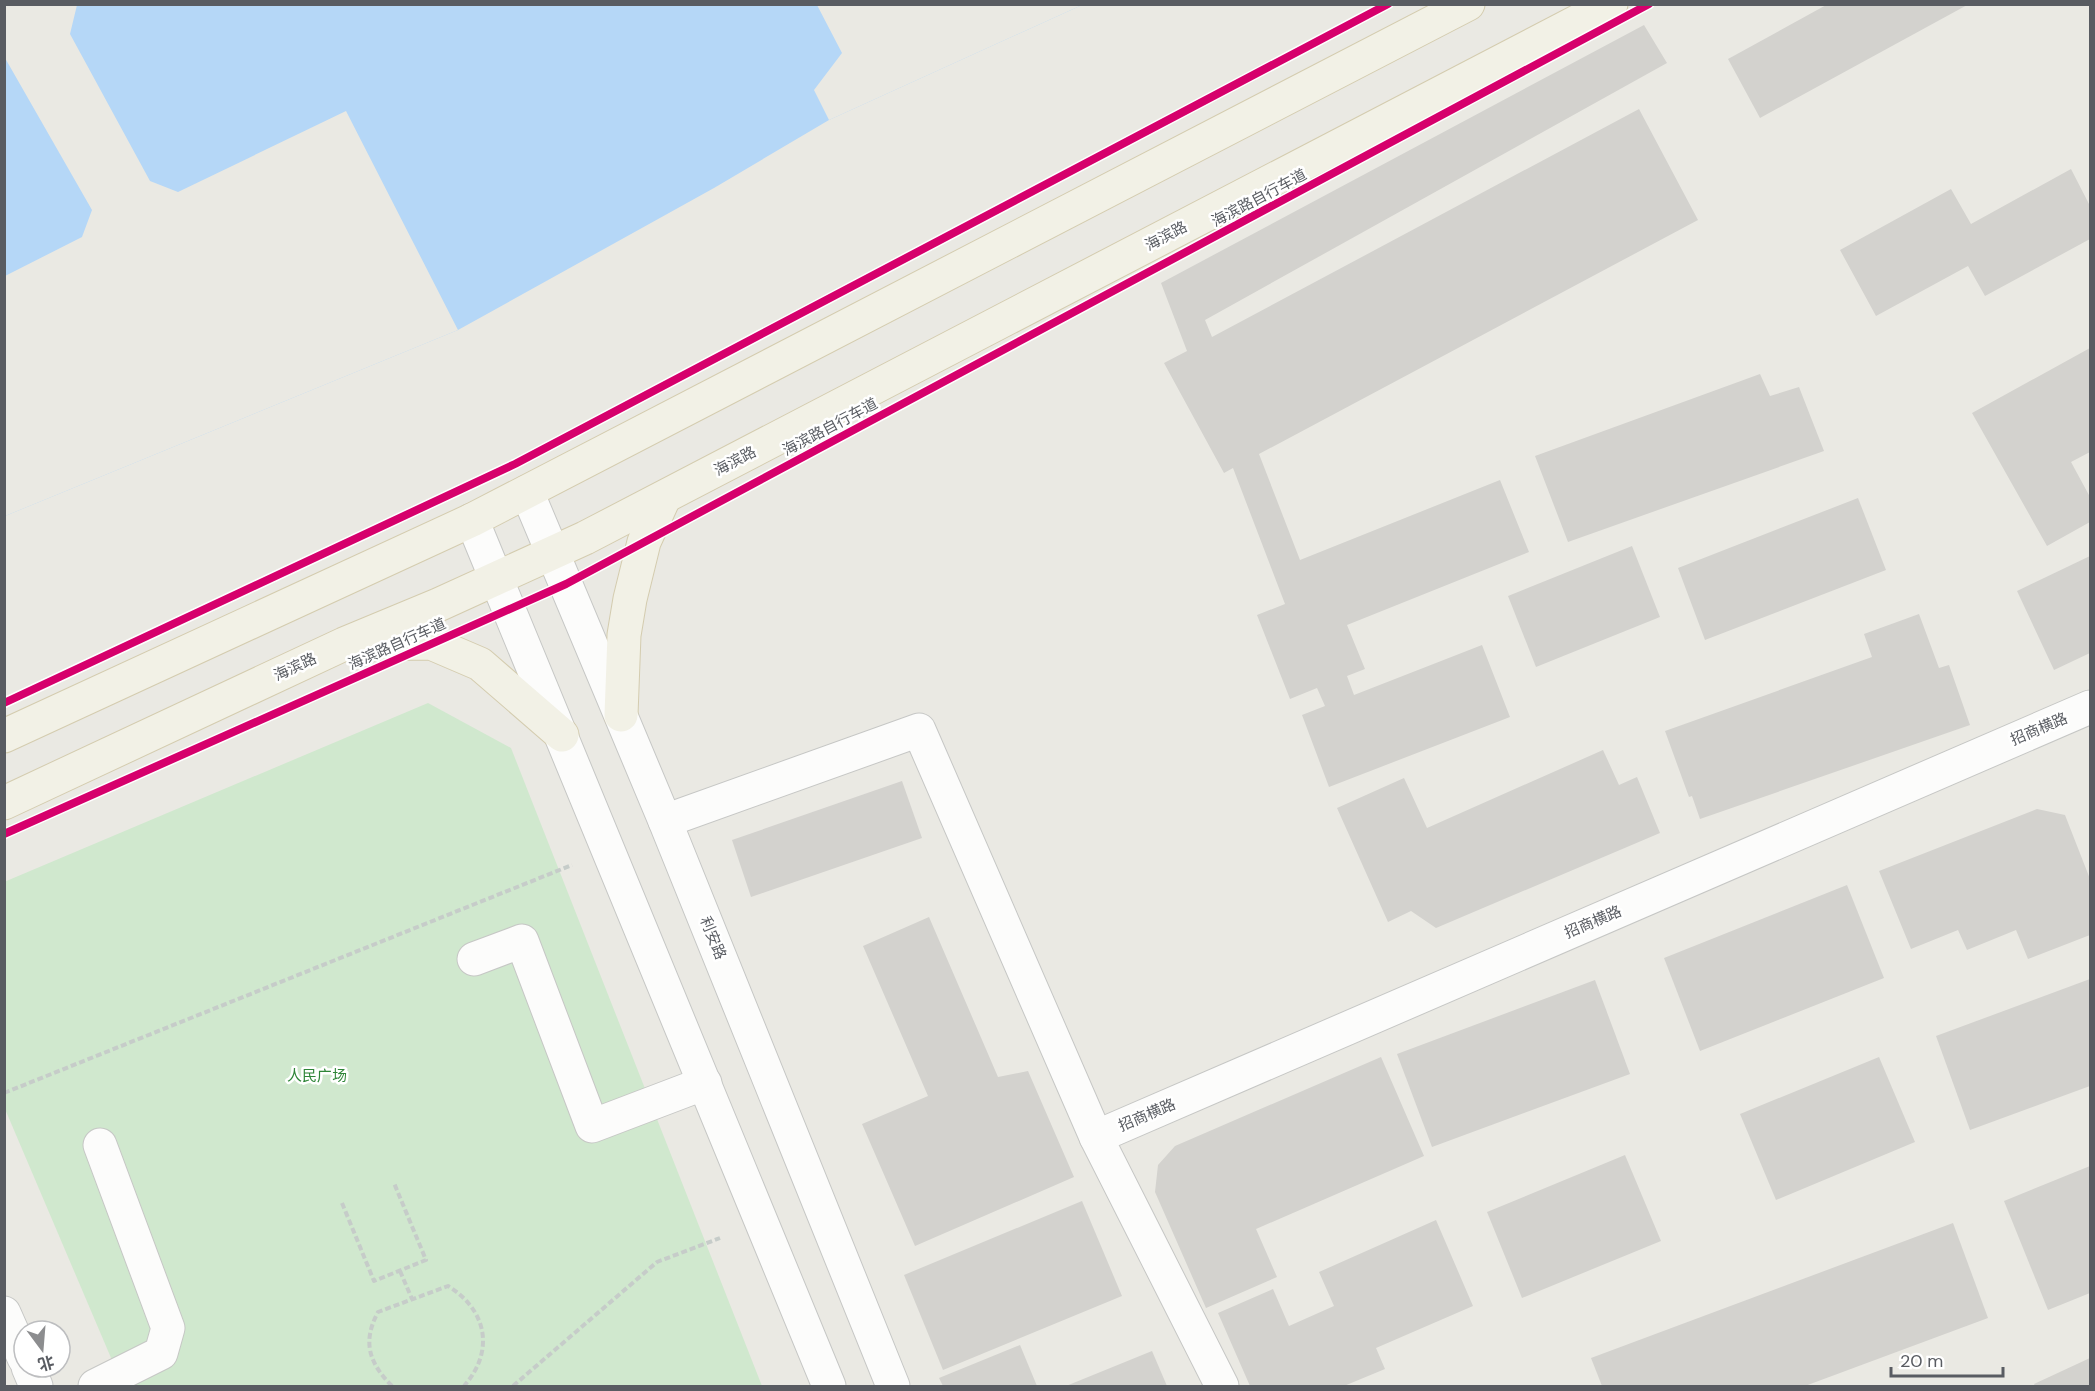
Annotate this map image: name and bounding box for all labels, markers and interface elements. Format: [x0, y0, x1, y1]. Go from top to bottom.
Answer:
street label: 海滨路自行车道 [1208, 165, 1310, 231]
street label: 海滨路 [1141, 217, 1191, 255]
street label: 海滨路自行车道 [779, 394, 881, 460]
street label: 海滨路 [710, 442, 760, 480]
street label: 海滨路自行车道 [345, 614, 449, 674]
street label: 海滨路 [270, 648, 320, 686]
street label: 招商横路 [2007, 708, 2071, 750]
street label: 招商横路 [1561, 901, 1625, 943]
street label: 利安路 [695, 913, 731, 963]
park label: 人民广场 [287, 1066, 347, 1086]
street label: 招商横路 [1115, 1094, 1179, 1136]
north arrow [12, 1319, 72, 1379]
scale bar [1891, 1340, 2004, 1378]
text: 20 m [1900, 1349, 1943, 1373]
text: 北 [35, 1351, 57, 1375]

